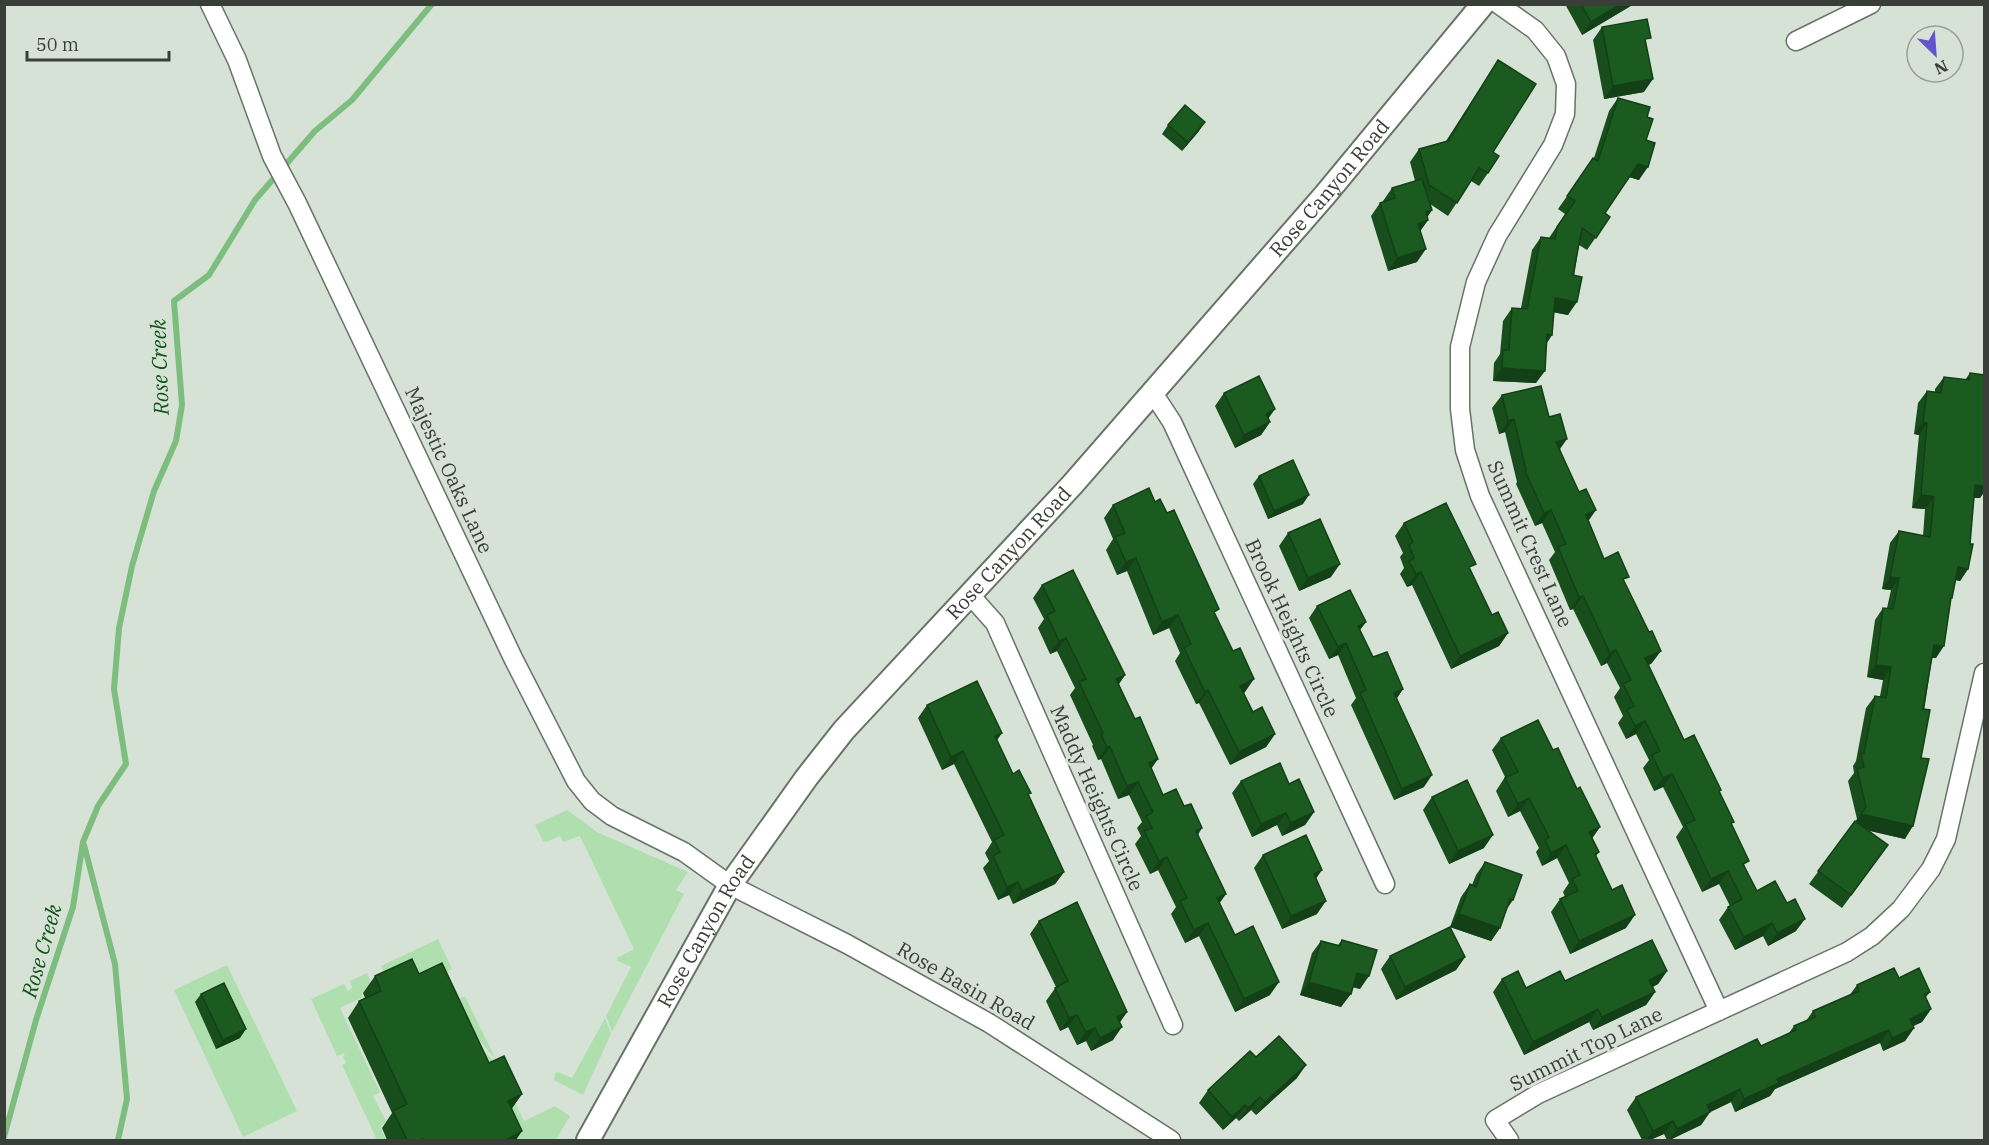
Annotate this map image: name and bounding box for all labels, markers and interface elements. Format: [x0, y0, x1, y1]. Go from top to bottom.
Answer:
scale bar [27, 24, 170, 62]
north arrow [1905, 24, 1965, 84]
text: 50 m [36, 33, 79, 56]
text: N [1931, 56, 1951, 79]
street label: Rose Canyon Road [1263, 113, 1395, 262]
water label: Rose Creek [143, 318, 175, 416]
street label: Majestic Oaks Lane [399, 382, 500, 557]
street label: Summit Crest Lane [1481, 456, 1579, 632]
street label: Rose Canyon Road [940, 480, 1077, 625]
street label: Brook Heights Circle [1239, 534, 1346, 721]
street label: Maddy Heights Circle [1044, 701, 1151, 895]
street label: Rose Canyon Road [651, 849, 761, 1012]
water label: Rose Creek [14, 900, 68, 1002]
street label: Rose Basin Road [892, 935, 1040, 1036]
street label: Summit Top Lane [1505, 1000, 1667, 1097]

